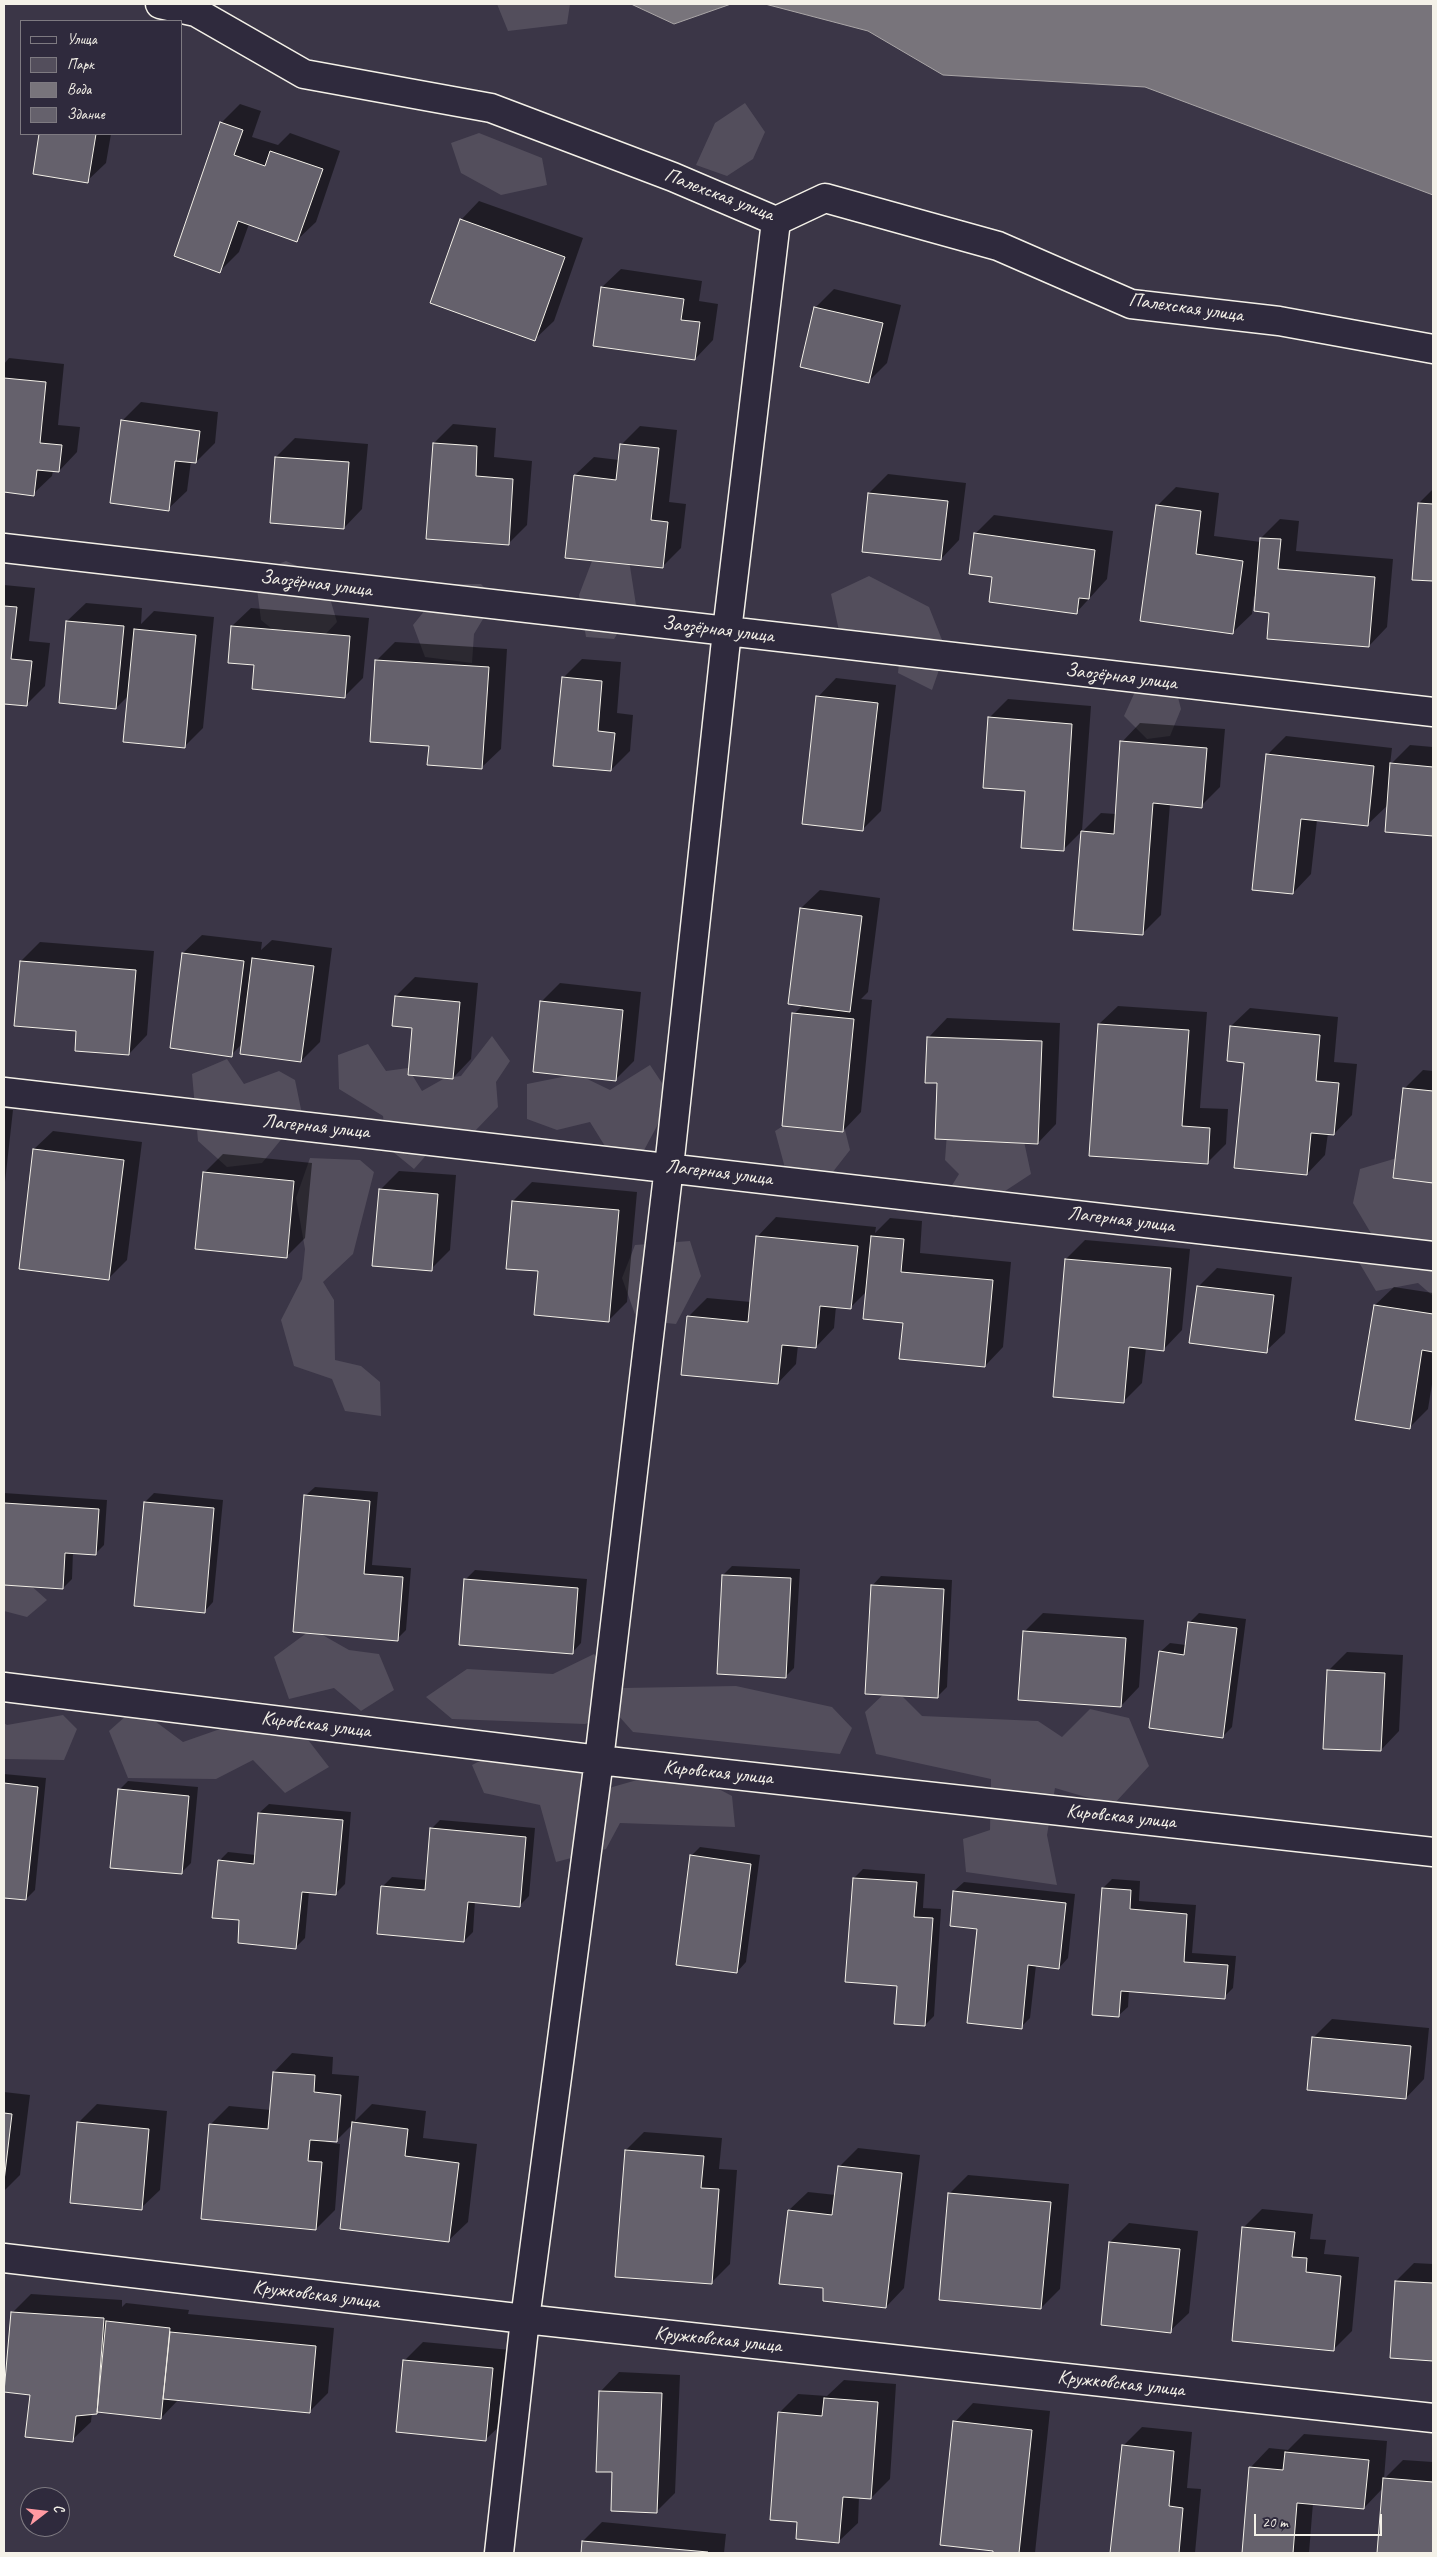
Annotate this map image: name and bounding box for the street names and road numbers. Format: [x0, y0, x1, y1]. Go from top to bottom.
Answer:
street label: Палехская улица [661, 163, 777, 227]
street label: Палехская улица [1127, 288, 1245, 328]
street label: Заозёрная улица [259, 565, 373, 603]
street label: Заозёрная улица [661, 611, 775, 649]
street label: Заозёрная улица [1064, 658, 1178, 696]
street label: Лагерная улица [261, 1109, 371, 1145]
street label: Лагерная улица [664, 1155, 774, 1191]
street label: Лагерная улица [1066, 1202, 1176, 1238]
street label: Кировская улица [260, 1706, 372, 1744]
street label: Кировская улица [662, 1755, 774, 1791]
street label: Кировская улица [1065, 1799, 1177, 1835]
street label: Кружковская улица [251, 2275, 381, 2315]
street label: Кружковская улица [653, 2321, 783, 2359]
street label: Кружковская улица [1056, 2365, 1186, 2403]

